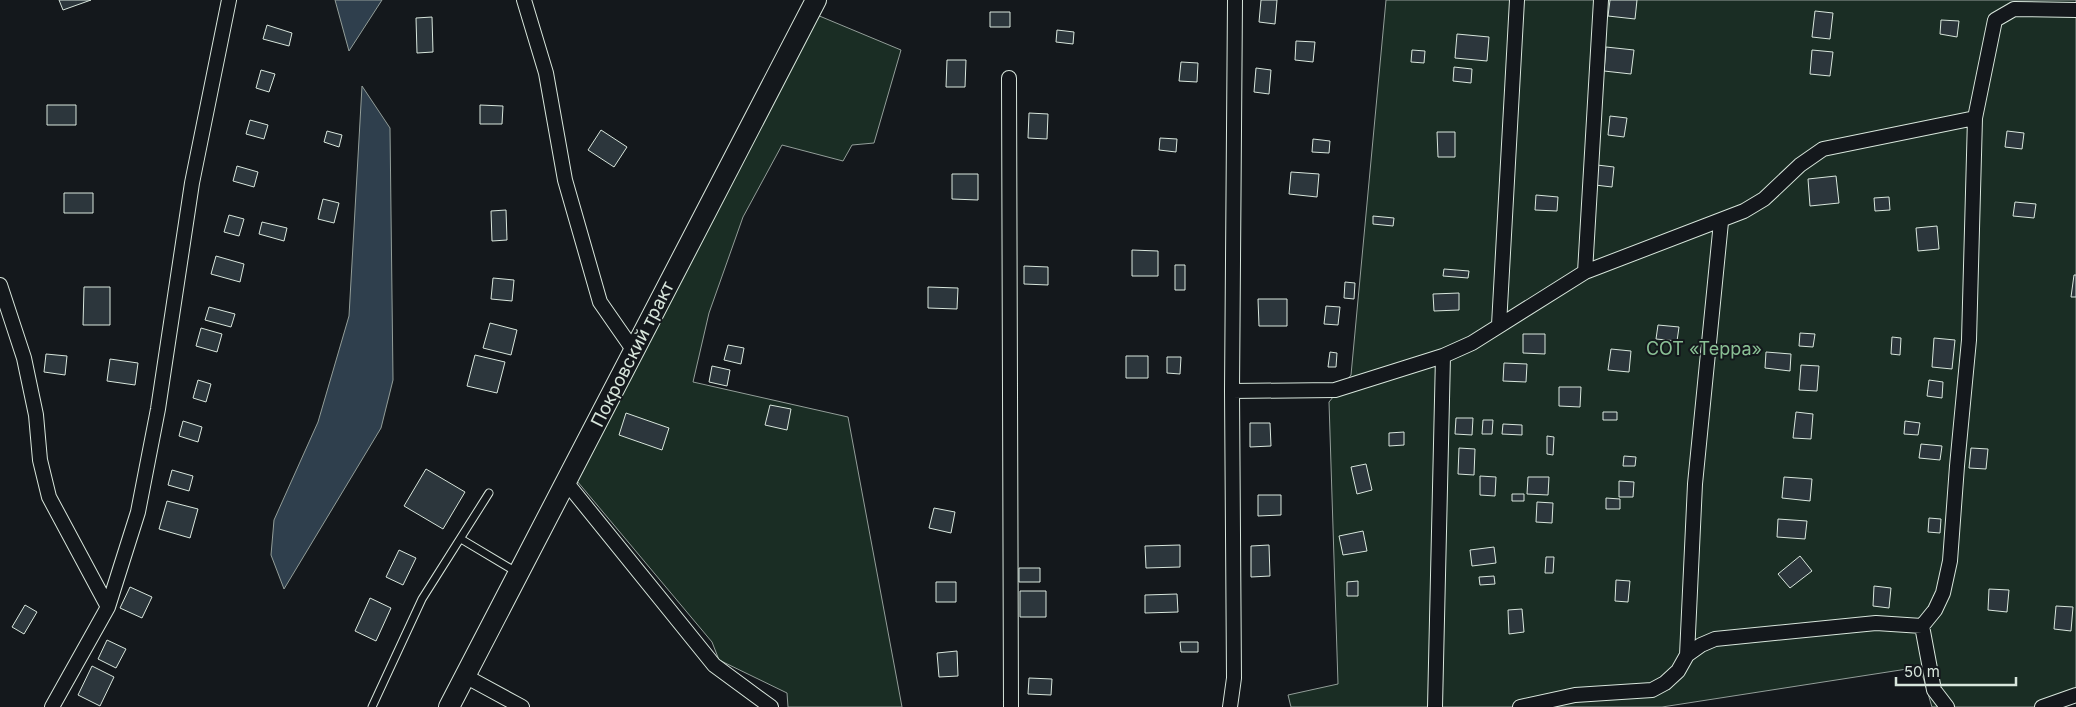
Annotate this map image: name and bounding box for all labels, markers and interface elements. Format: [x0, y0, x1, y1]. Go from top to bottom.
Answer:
street label: Покровский тракт [586, 277, 678, 430]
park label: СОТ «Терра» [1646, 338, 1762, 359]
scale bar [1896, 654, 2016, 686]
text: 50 m [1904, 662, 1940, 681]

